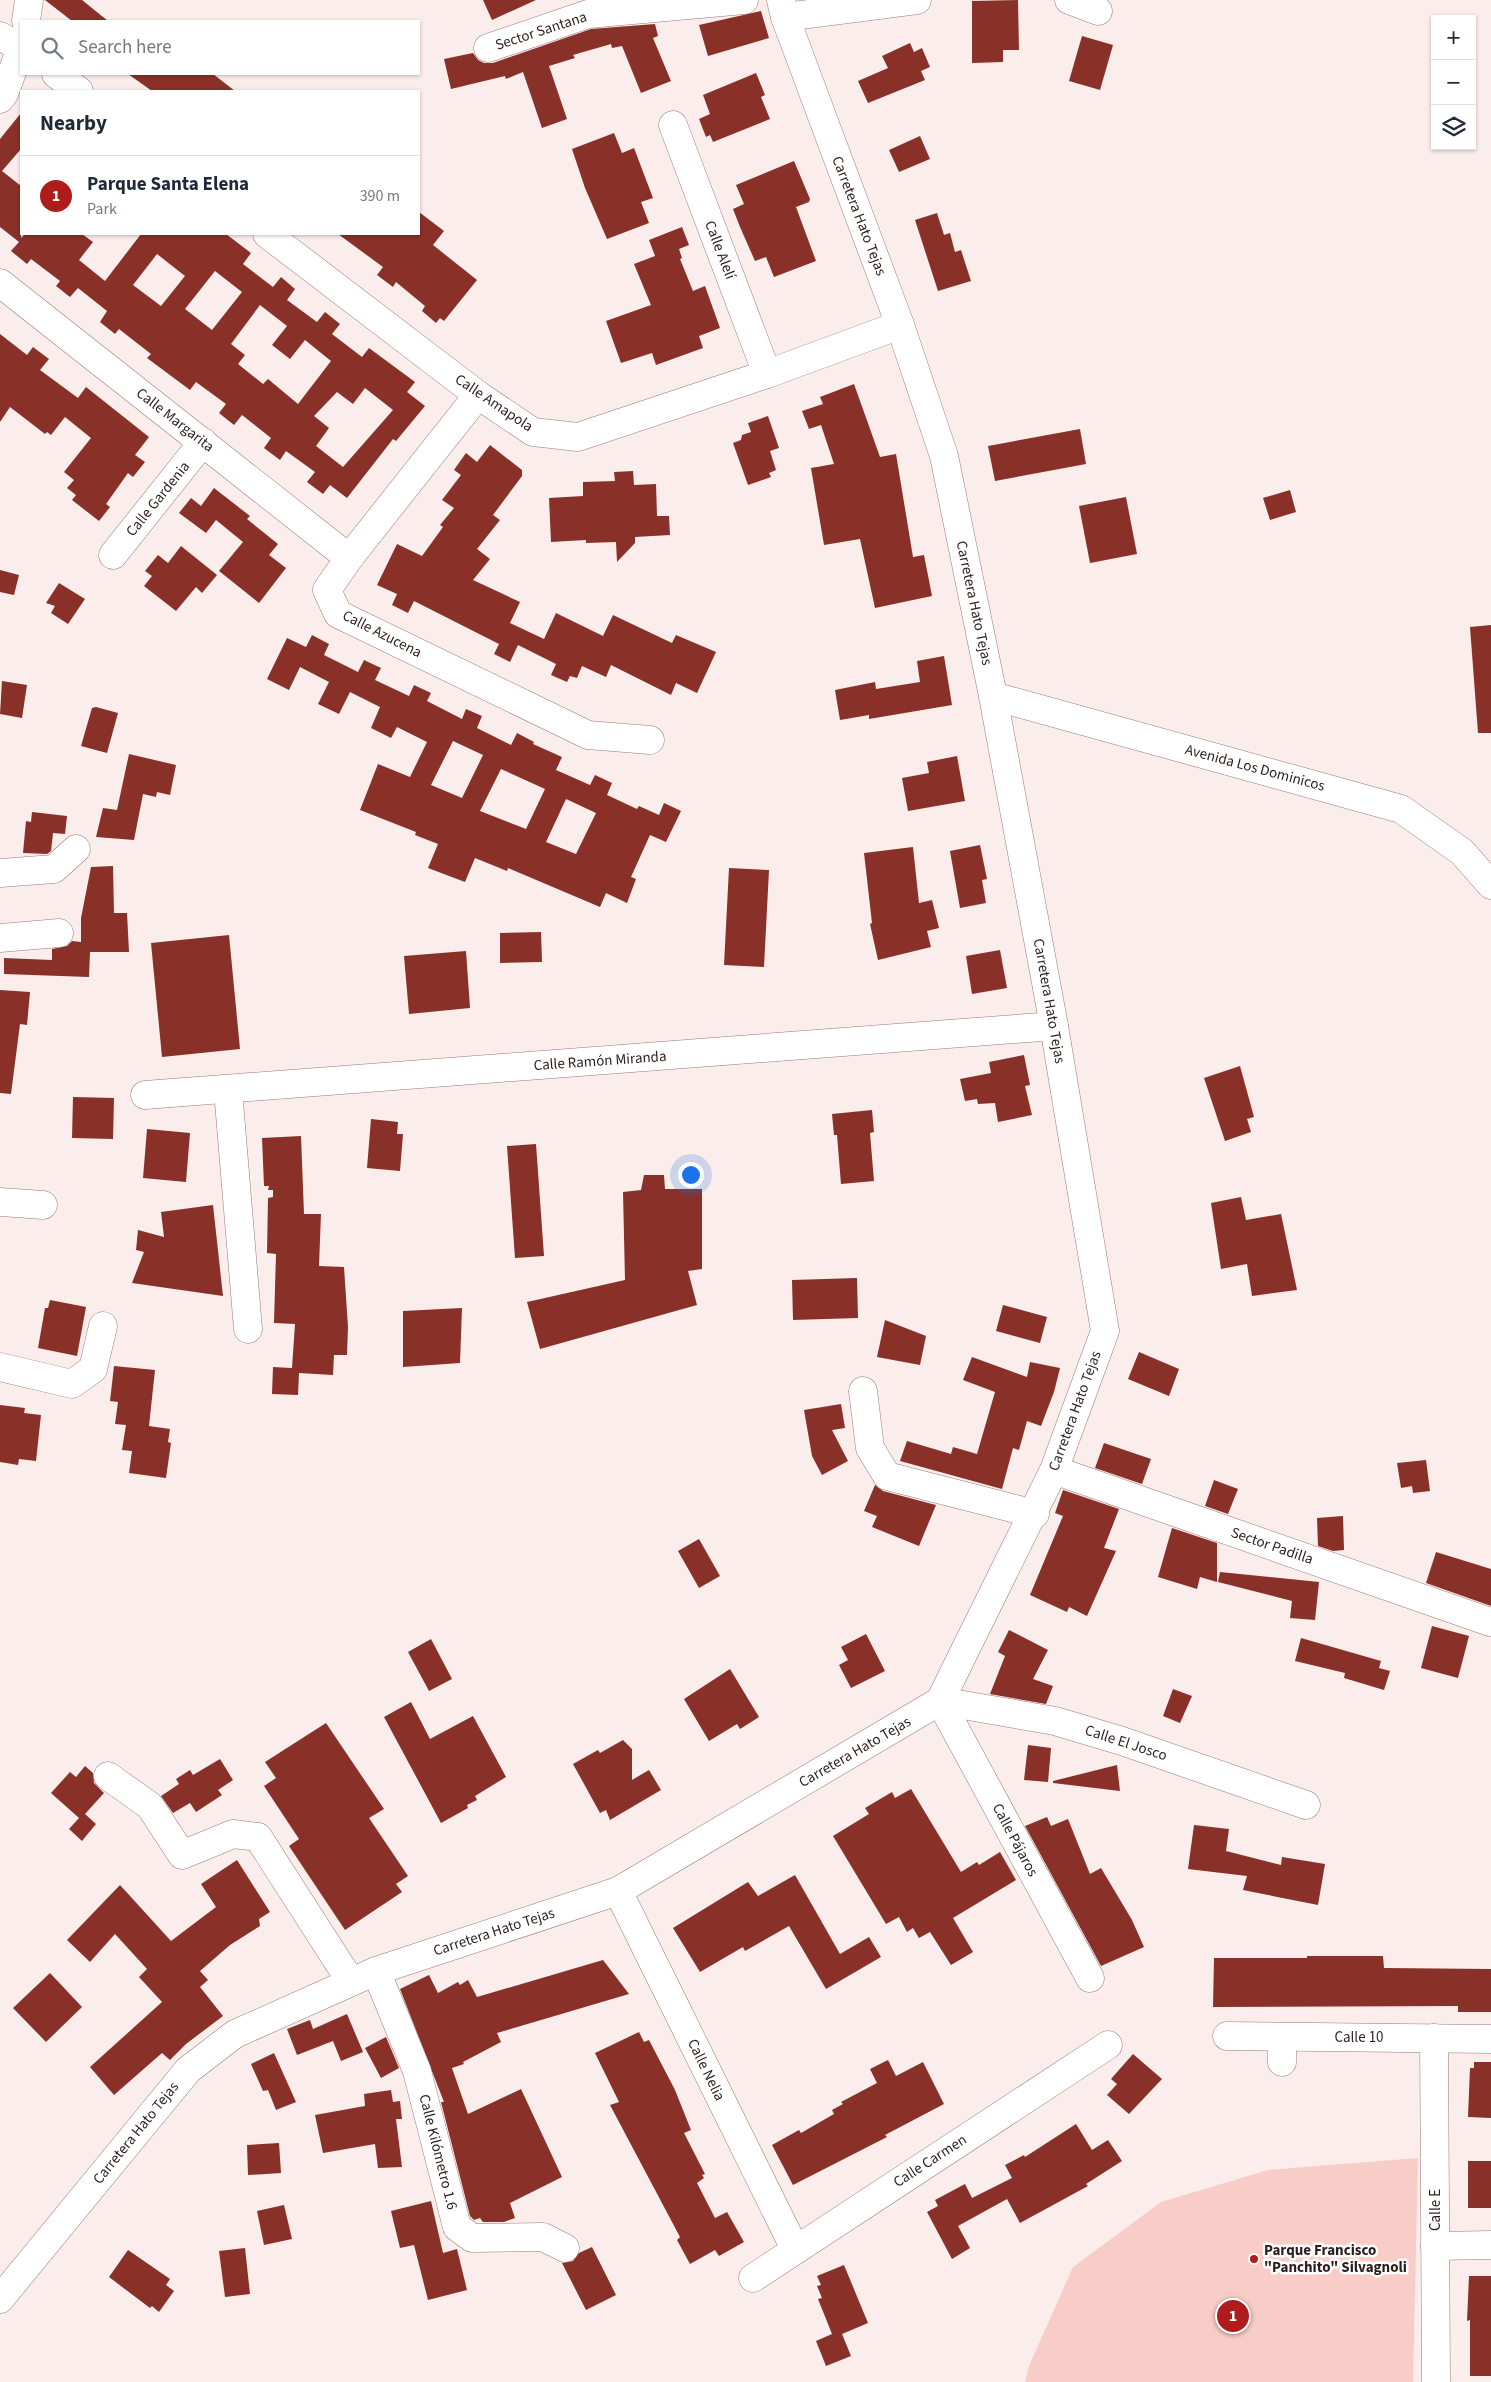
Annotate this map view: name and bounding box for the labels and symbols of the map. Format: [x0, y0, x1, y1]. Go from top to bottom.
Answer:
street label: Sector Santana [492, 6, 590, 56]
street label: Carretera Hato Tejas [827, 153, 891, 279]
street label: Calle Alelí [699, 218, 741, 284]
street label: Calle Amapola [451, 369, 537, 437]
street label: Calle Margarita [132, 383, 218, 457]
street label: Calle Gardenia [121, 457, 195, 541]
street label: Carretera Hato Tejas [951, 539, 997, 667]
street label: Calle Azucena [339, 605, 425, 663]
street label: Avenida Los Dominicos [1183, 739, 1327, 797]
street label: Carretera Hato Tejas [1028, 937, 1070, 1065]
street label: Calle Ramón Miranda [533, 1046, 667, 1076]
your location [678, 1162, 704, 1188]
street label: Carretera Hato Tejas [1043, 1348, 1107, 1474]
street label: Sector Padilla [1228, 1522, 1316, 1570]
street label: Carretera Hato Tejas [795, 1711, 915, 1793]
street label: Calle El Josco [1082, 1720, 1170, 1766]
street label: Calle Pájaros [987, 1800, 1043, 1880]
street label: Carretera Hato Tejas [431, 1902, 557, 1962]
street label: Calle 10 [1334, 2027, 1384, 2048]
street label: Calle Nelia [682, 2036, 730, 2104]
street label: Carretera Hato Tejas [88, 2077, 184, 2189]
street label: Calle Kilómetro 1.6 [414, 2092, 462, 2212]
street label: Calle Carmen [889, 2129, 971, 2193]
street label: Calle E [1425, 2189, 1446, 2231]
place label: Parque Francisco "Panchito" Silvagnoli [1264, 2240, 1407, 2278]
marker: Parque Francisco "Panchito" Silvagnoli [1248, 2253, 1260, 2265]
pin: 1 [1217, 2297, 1249, 2335]

